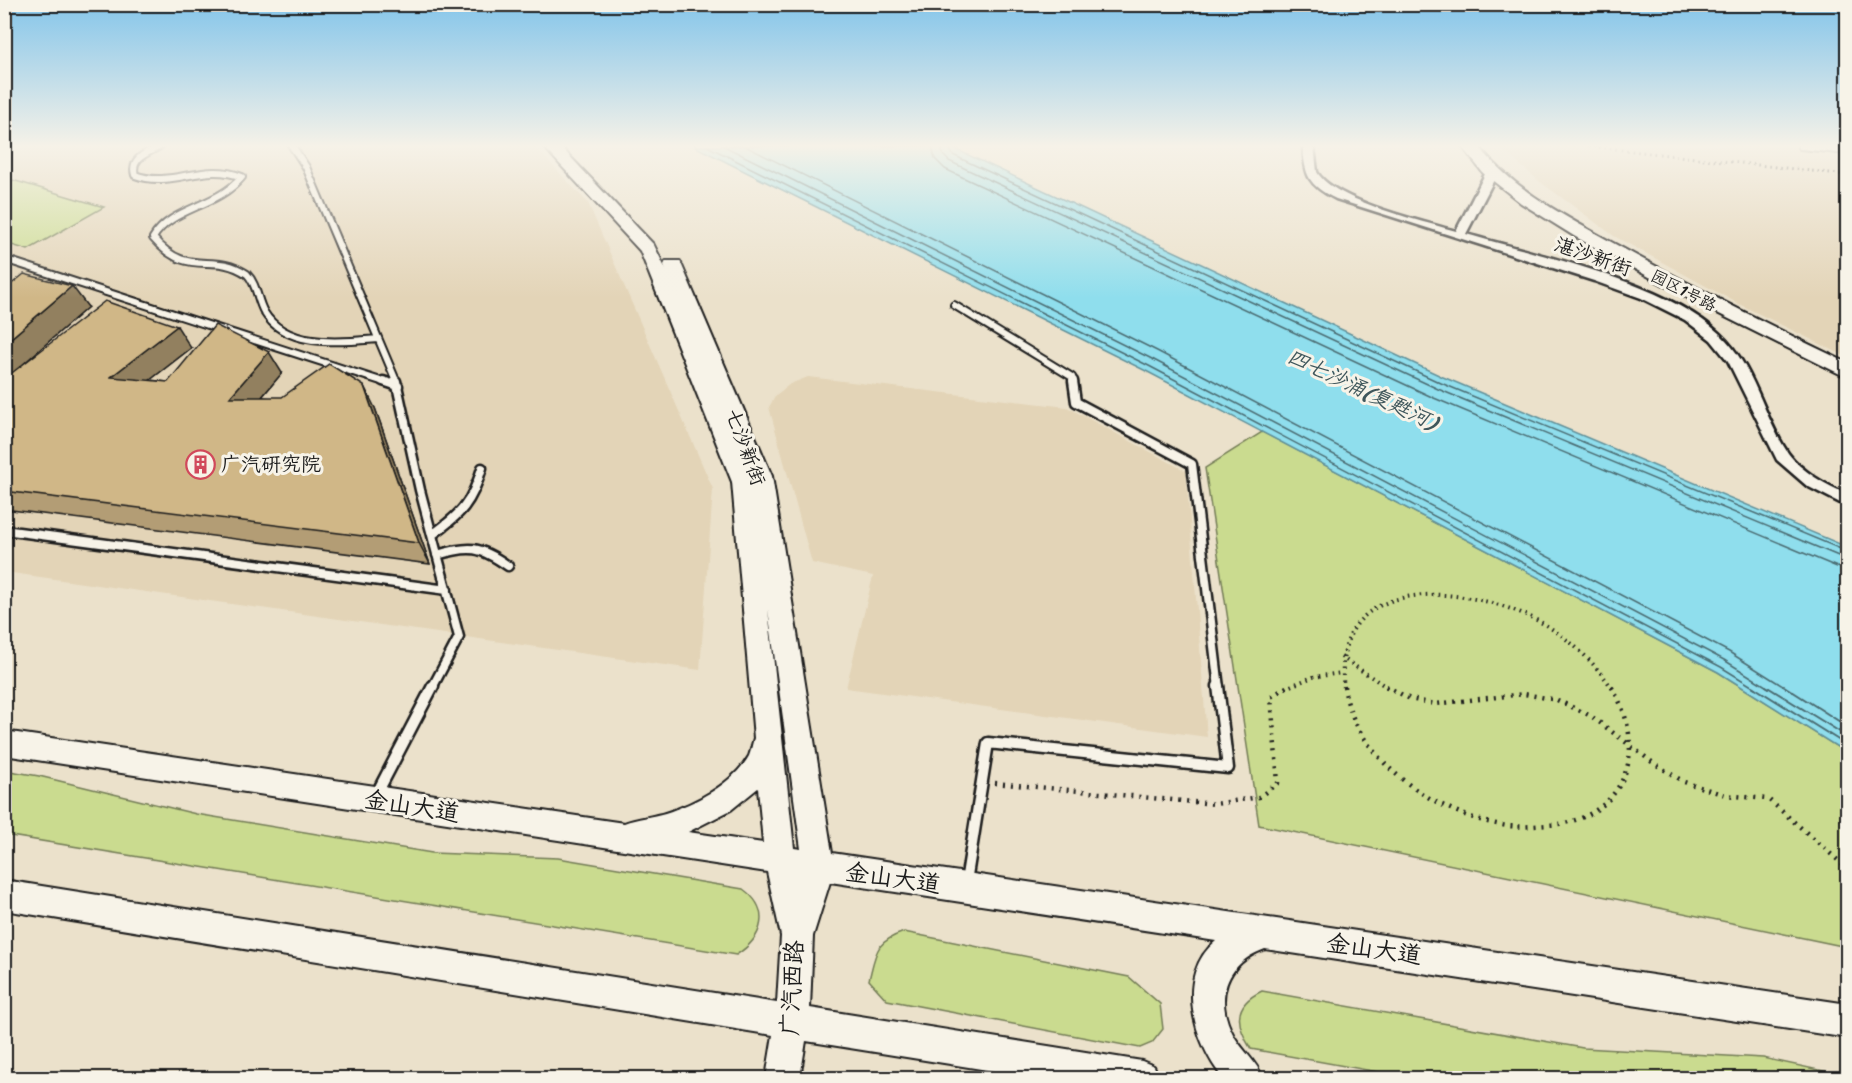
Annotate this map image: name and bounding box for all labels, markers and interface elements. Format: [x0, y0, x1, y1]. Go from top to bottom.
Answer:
street label: 湛沙新街 [1549, 227, 1636, 286]
street label: 园区1号路 [1646, 261, 1722, 319]
water label: 四七沙涌(复甦河) [1281, 338, 1447, 442]
street label: 七沙新街 [715, 404, 776, 491]
place label: 广汽研究院 [221, 447, 321, 482]
building icon: 广汽研究院 [184, 448, 216, 480]
street label: 金山大道 [361, 778, 463, 834]
street label: 金山大道 [843, 851, 943, 905]
street label: 金山大道 [1324, 922, 1424, 976]
street label: 广汽西路 [769, 939, 815, 1037]

